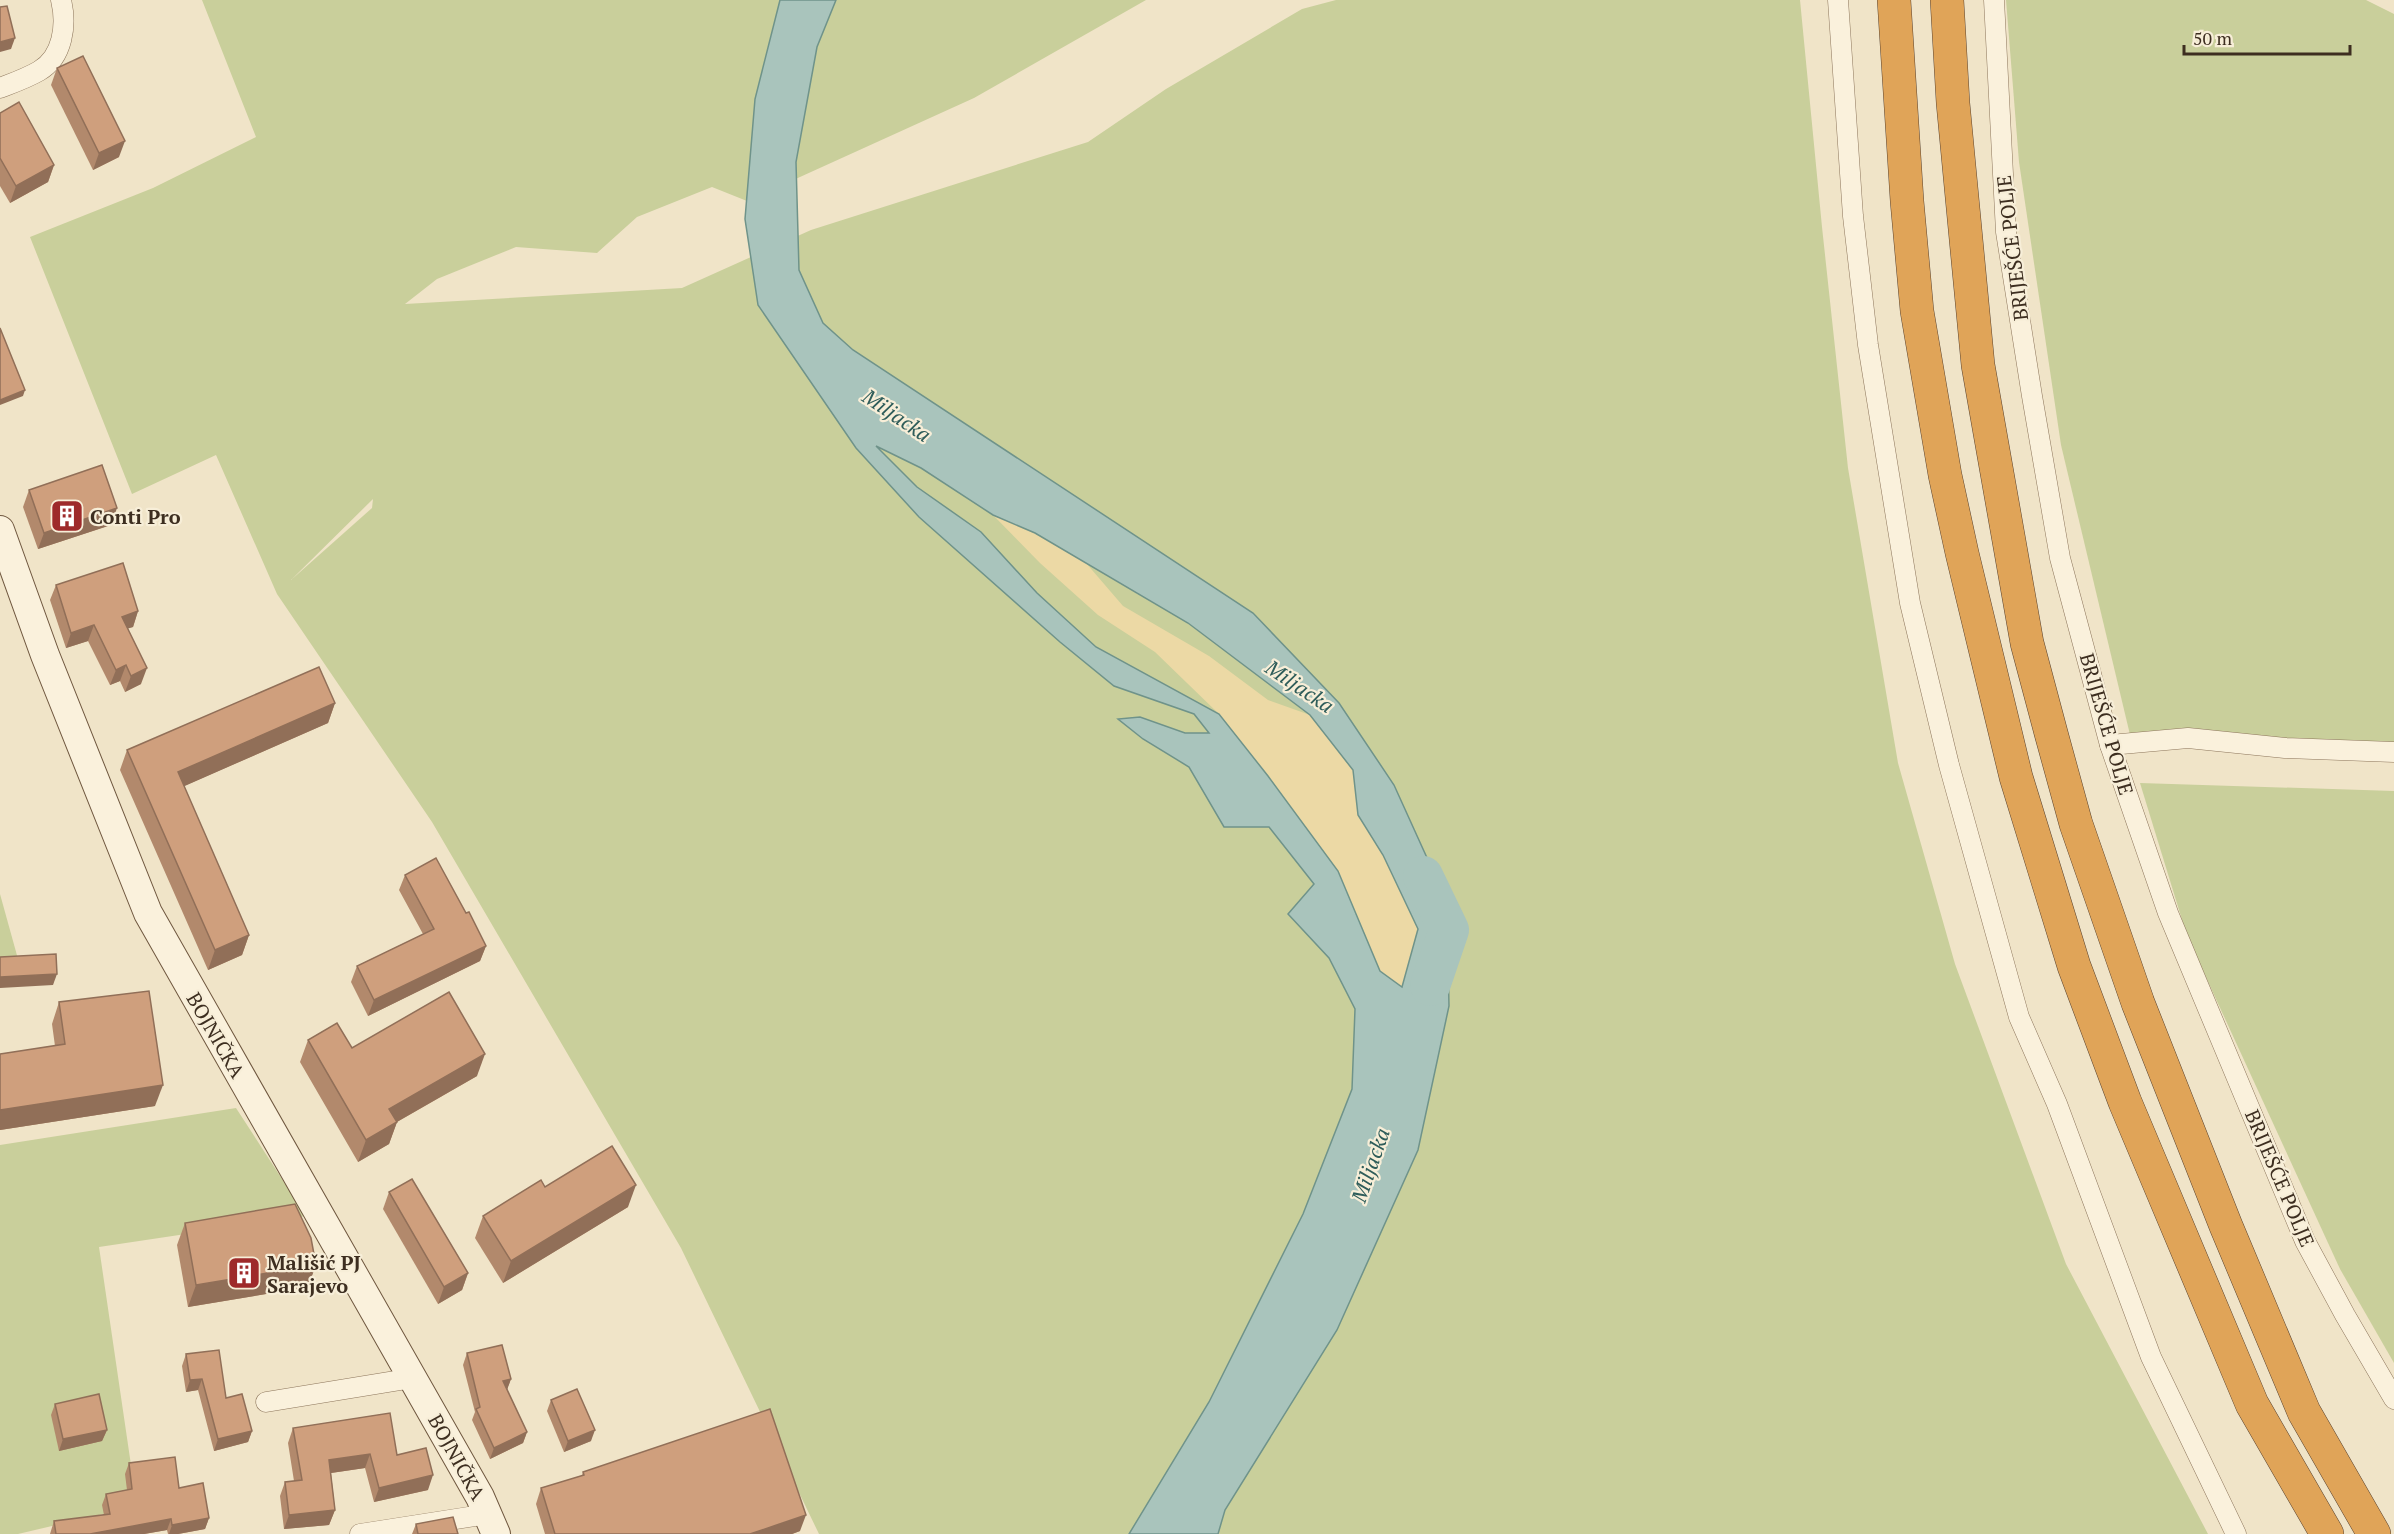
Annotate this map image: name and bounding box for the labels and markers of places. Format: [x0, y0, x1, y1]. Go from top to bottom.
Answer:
building icon: Conti Pro [49, 498, 85, 534]
place label: Conti Pro [90, 503, 181, 530]
place label: Mališić PJ Sarajevo [267, 1249, 361, 1299]
building icon: Mališić PJ Sarajevo [226, 1255, 262, 1291]

